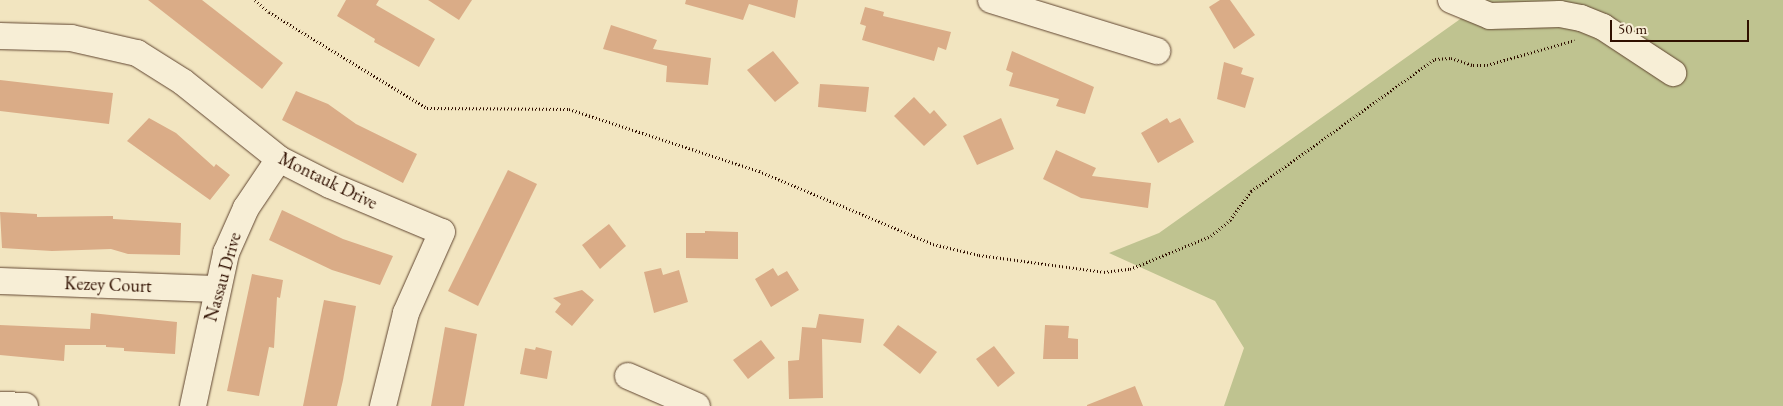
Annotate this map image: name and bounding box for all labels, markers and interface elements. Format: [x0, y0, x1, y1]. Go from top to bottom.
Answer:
scale bar [1613, 10, 1752, 42]
text: 50 m [1618, 19, 1647, 38]
street label: Montauk Drive [275, 148, 381, 214]
street label: Nassau Drive [200, 230, 246, 324]
street label: Kezey Court [64, 273, 152, 297]

